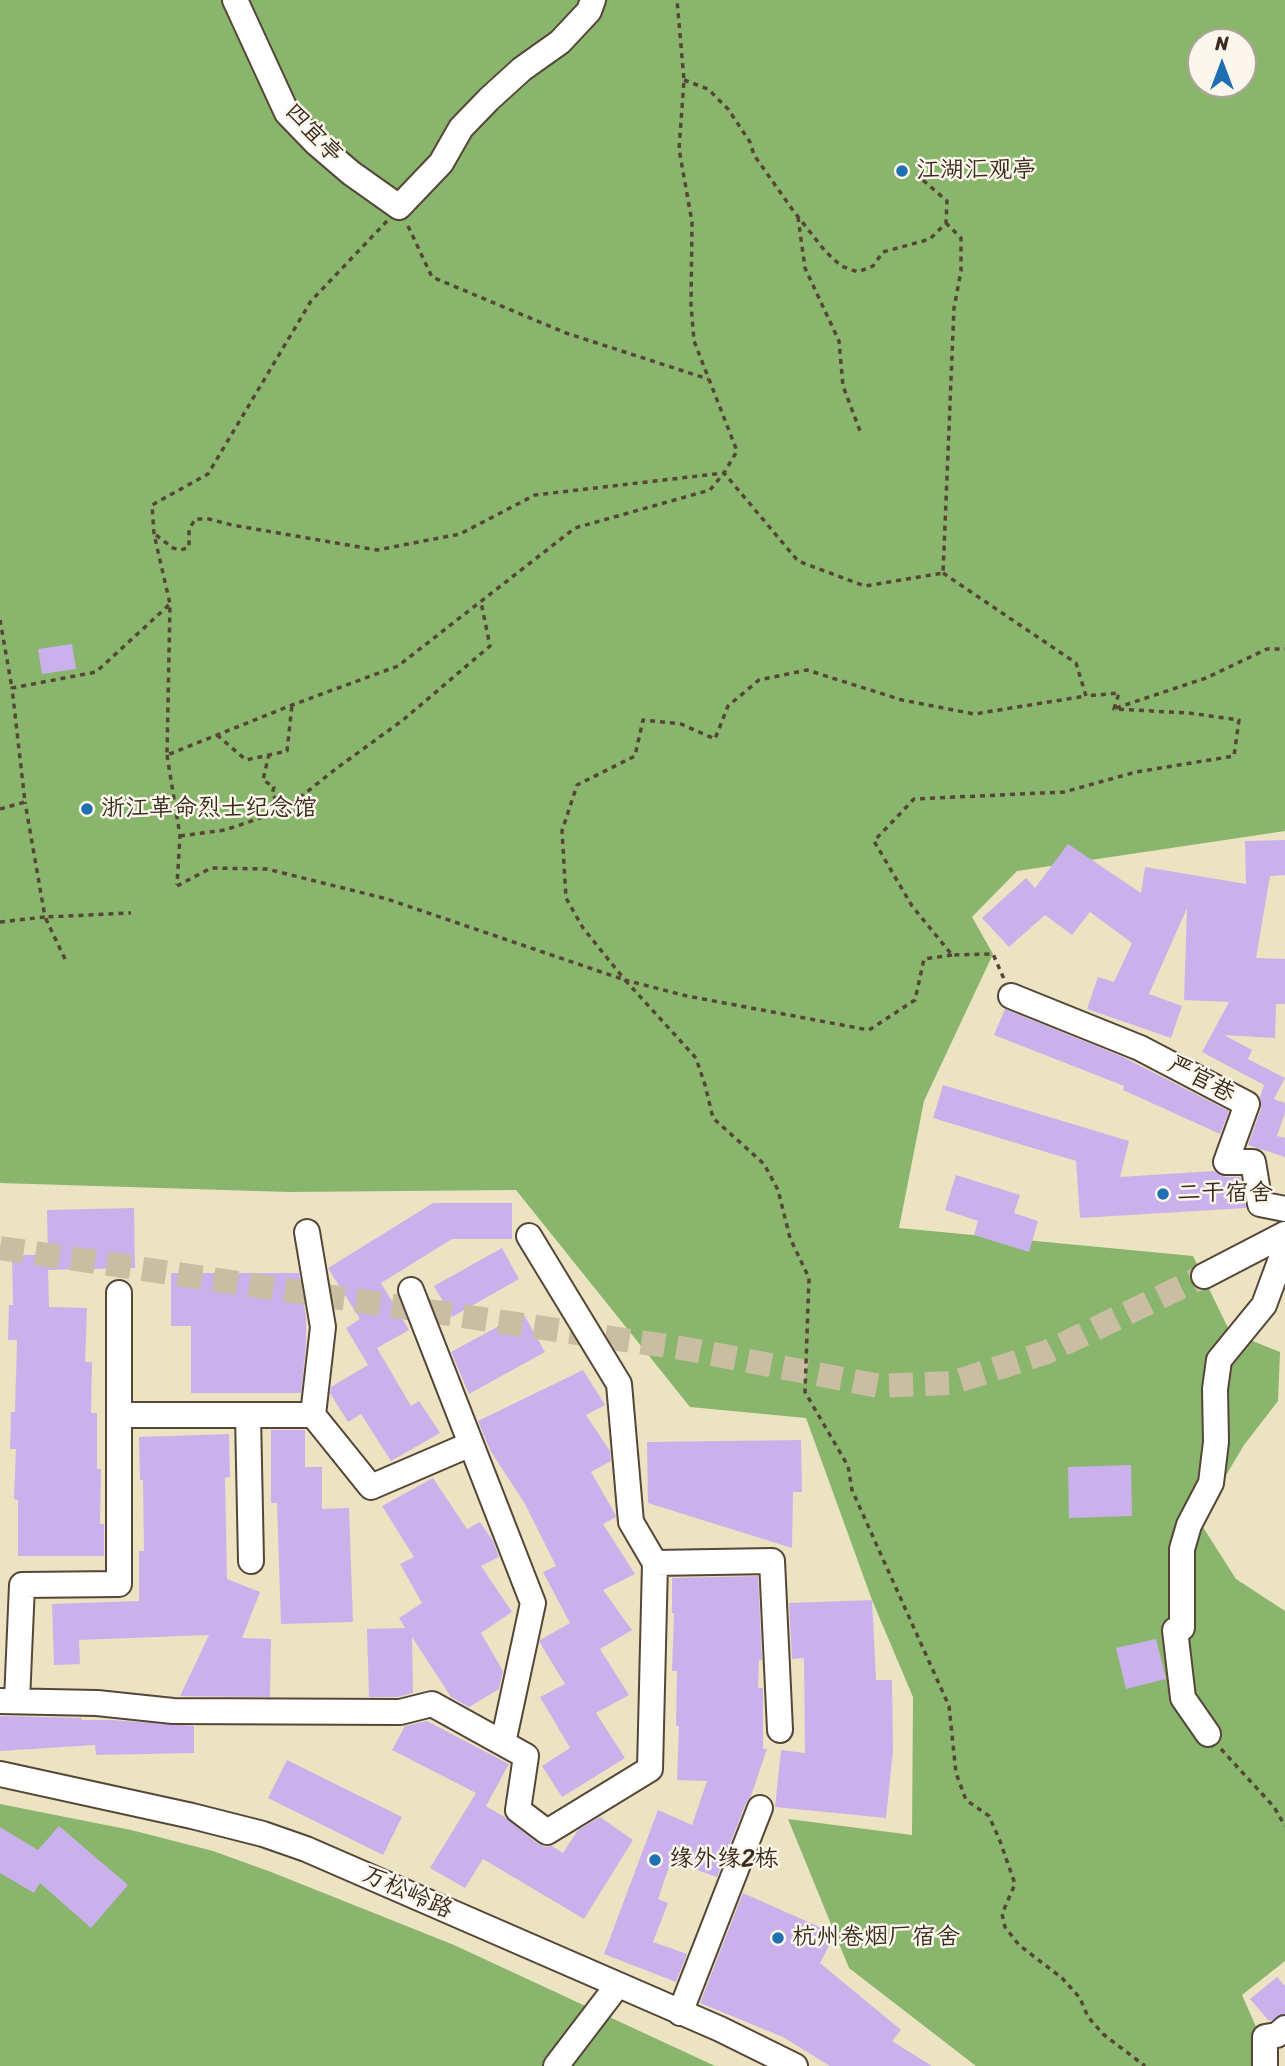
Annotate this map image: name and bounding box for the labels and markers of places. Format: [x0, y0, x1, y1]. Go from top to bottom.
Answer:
place label: 江湖汇观亭 [916, 157, 1036, 185]
marker: 江湖汇观亭 [894, 163, 910, 179]
place label: 浙江革命烈士纪念馆 [101, 795, 317, 823]
marker: 浙江革命烈士纪念馆 [79, 801, 95, 817]
place label: 二干宿舍 [1177, 1180, 1273, 1208]
marker: 二干宿舍 [1155, 1186, 1171, 1202]
place label: 缘外缘2栋 [669, 1846, 779, 1874]
marker: 缘外缘2栋 [647, 1852, 663, 1868]
place label: 杭州卷烟厂宿舍 [792, 1924, 960, 1952]
marker: 杭州卷烟厂宿舍 [770, 1930, 786, 1946]

